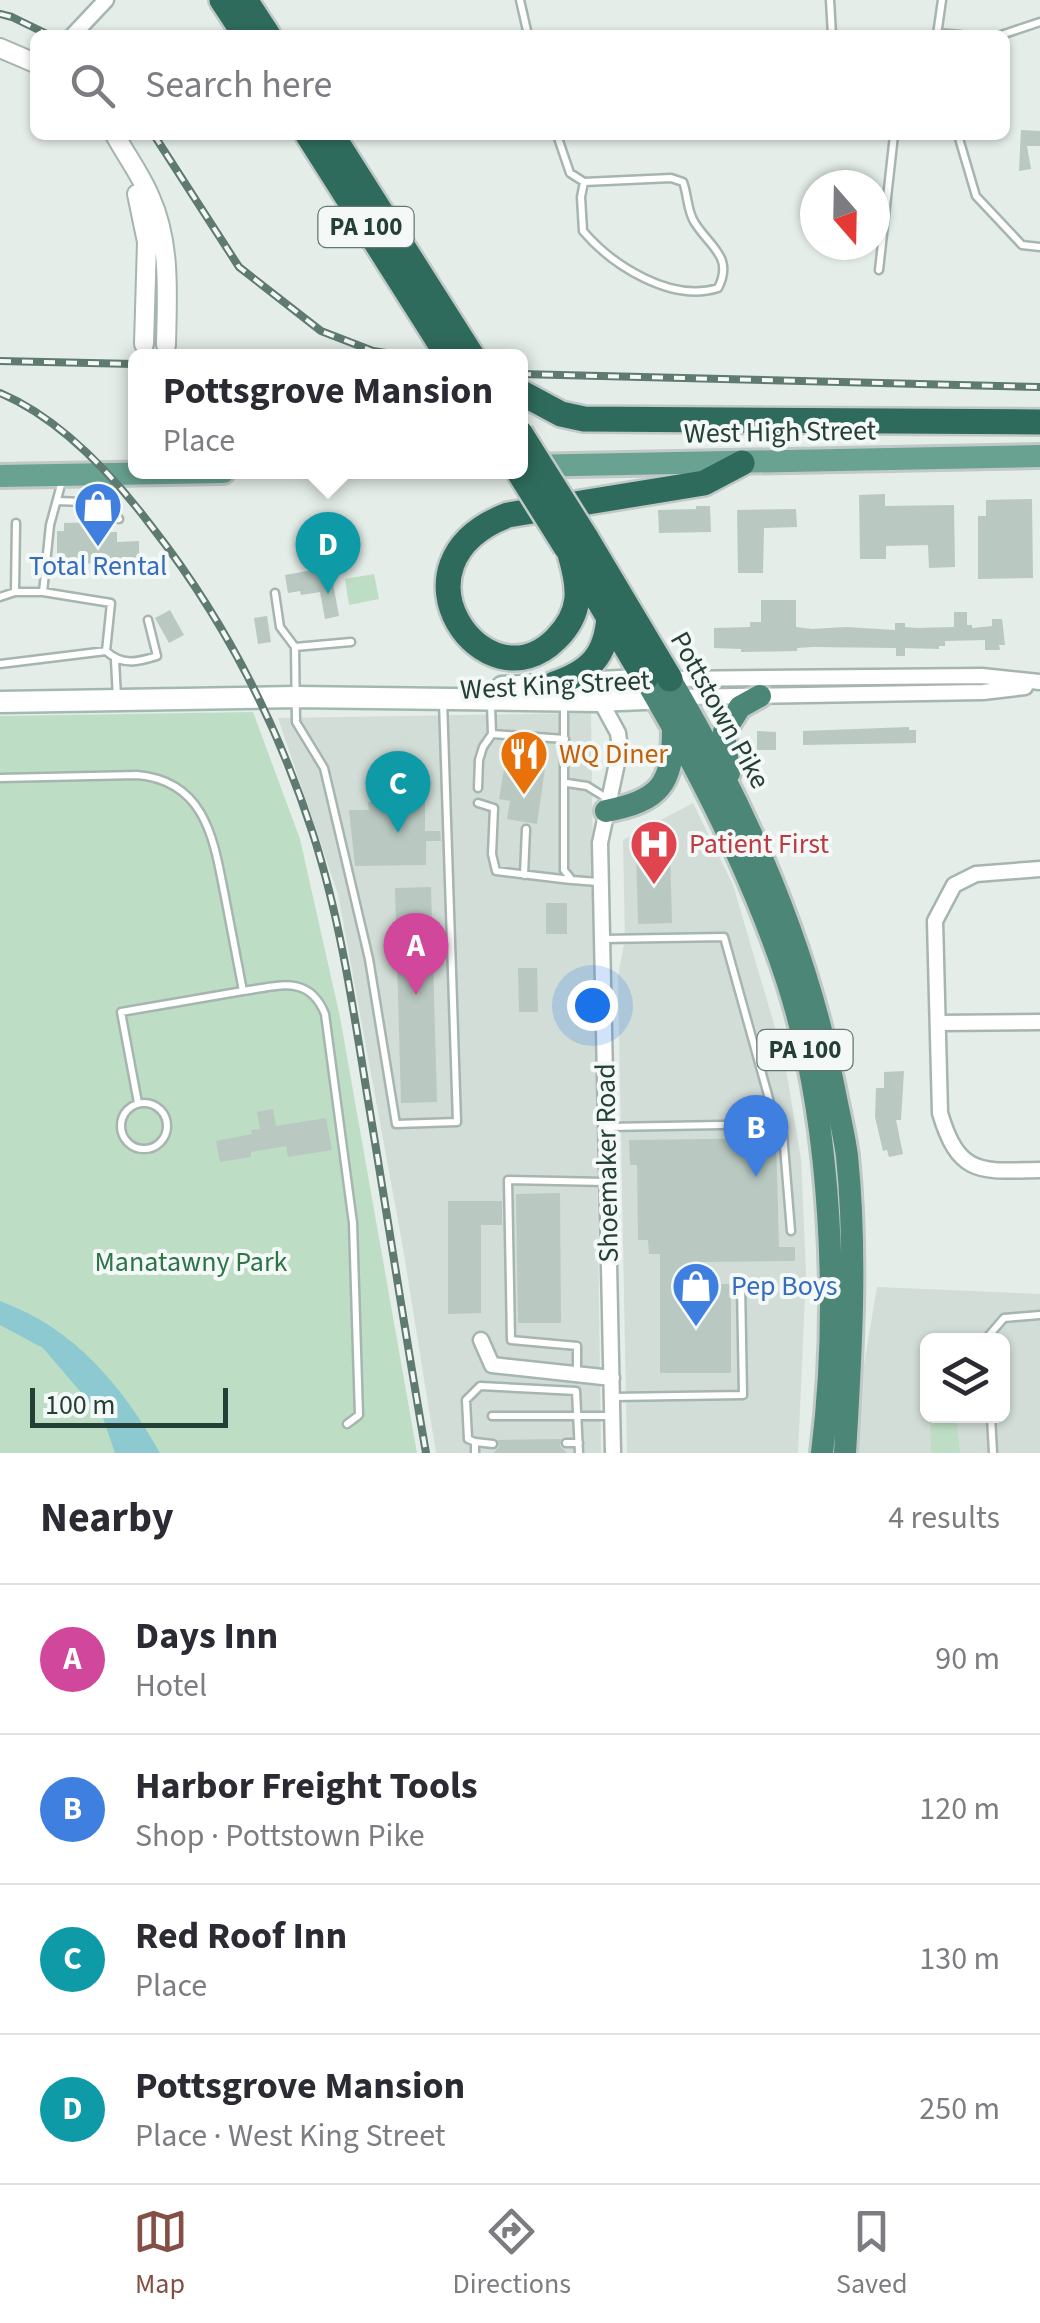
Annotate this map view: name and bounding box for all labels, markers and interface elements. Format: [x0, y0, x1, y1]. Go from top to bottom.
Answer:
search box [30, 30, 1010, 140]
icon: search [65, 58, 120, 113]
text: Search here [145, 58, 332, 112]
north arrow [800, 170, 890, 260]
road number: PA 100 [318, 207, 414, 247]
popup [128, 349, 528, 479]
text: Pottsgrove Mansion [163, 364, 493, 418]
street label: West High Street [683, 410, 877, 454]
text: Place [163, 418, 235, 464]
shop icon: Total Rental [72, 480, 124, 548]
pin: D [296, 512, 360, 594]
place label: Total Rental [29, 546, 167, 586]
street label: Pottstown Pike [660, 624, 780, 796]
street label: West King Street [459, 660, 652, 710]
restaurant icon: WQ Diner [498, 728, 550, 796]
place label: WQ Diner [559, 734, 668, 774]
pin: C [366, 750, 430, 833]
hospital icon: Patient First [628, 818, 680, 886]
place label: Patient First [689, 824, 830, 864]
pin: A [384, 912, 448, 995]
your location [567, 980, 618, 1031]
road number: PA 100 [758, 1030, 852, 1070]
street label: Shoemaker Road [585, 1063, 629, 1263]
pin: B [724, 1094, 788, 1177]
park label: Manatawny Park [95, 1242, 288, 1282]
shop icon: Pep Boys [670, 1260, 722, 1328]
place label: Pep Boys [731, 1266, 838, 1306]
map controls [920, 1333, 1010, 1423]
button: layers [920, 1333, 1010, 1423]
scale bar [30, 1383, 228, 1428]
text: 100 m [45, 1385, 116, 1425]
text: Nearby [40, 1488, 174, 1548]
text: 4 results [888, 1495, 1000, 1541]
text: Days Inn [135, 1609, 278, 1663]
text: A [63, 1636, 82, 1682]
text: 90 m [935, 1636, 1000, 1682]
text: Hotel [135, 1663, 207, 1709]
text: Harbor Freight Tools [135, 1759, 478, 1813]
text: B [63, 1786, 82, 1832]
text: 120 m [919, 1786, 1000, 1832]
text: Shop · Pottstown Pike [135, 1813, 425, 1859]
text: Red Roof Inn [135, 1909, 347, 1963]
text: C [63, 1936, 82, 1982]
text: 130 m [919, 1936, 1000, 1982]
text: Place [135, 1963, 207, 2009]
text: Pottsgrove Mansion [135, 2059, 465, 2113]
text: D [62, 2086, 83, 2132]
text: 250 m [919, 2086, 1000, 2132]
text: Place · West King Street [135, 2113, 446, 2159]
tab: Map [133, 2204, 188, 2304]
tab: Directions [453, 2204, 571, 2304]
tab: Saved [836, 2204, 907, 2304]

